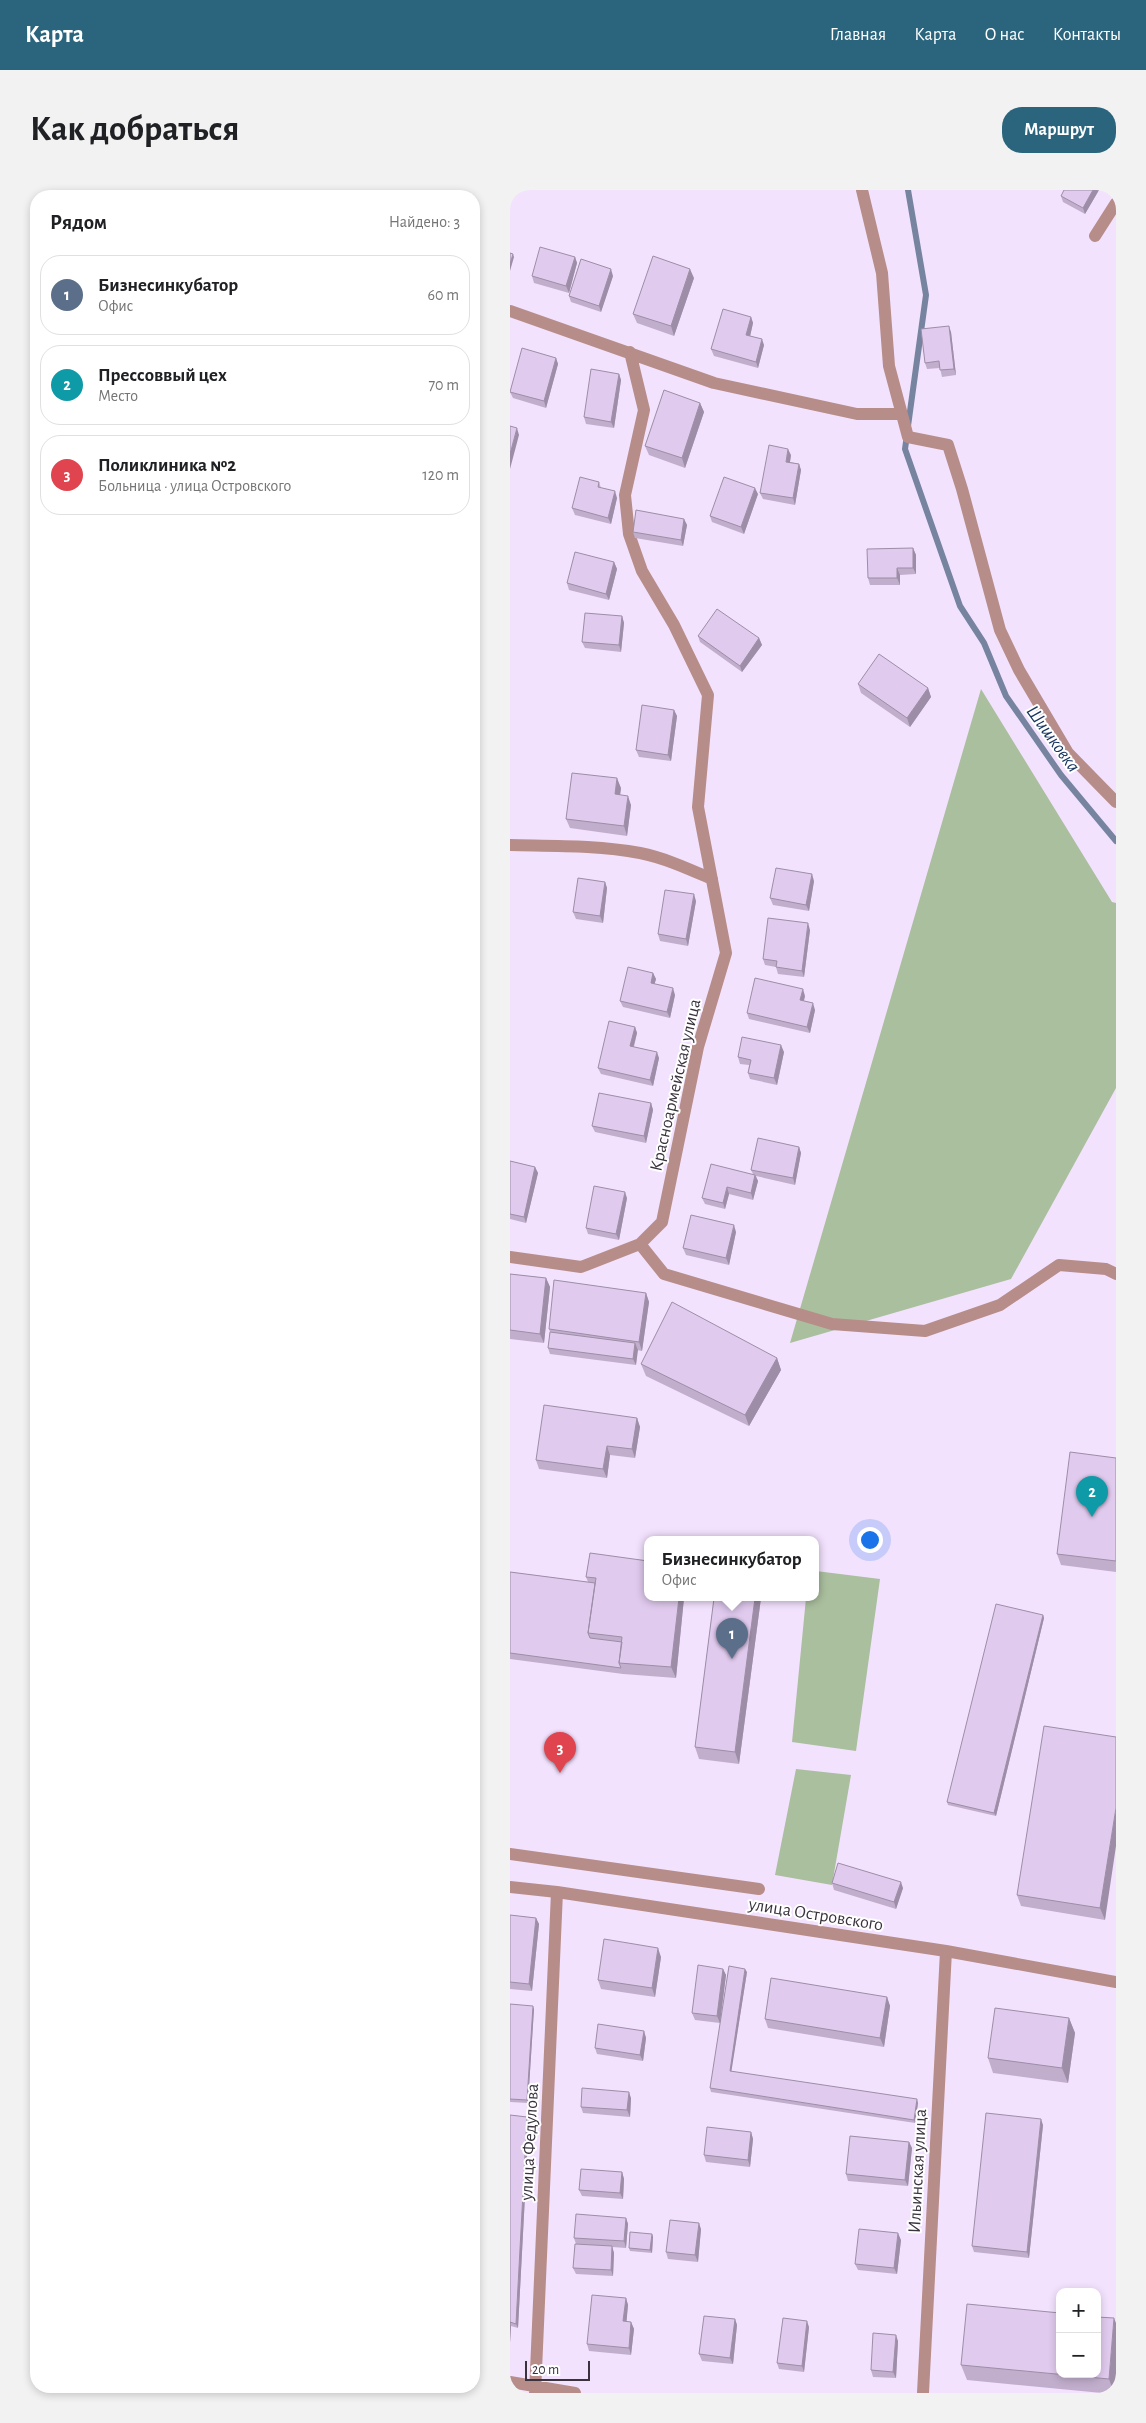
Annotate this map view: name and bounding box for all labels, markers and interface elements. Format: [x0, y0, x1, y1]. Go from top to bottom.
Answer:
text: Карта [25, 23, 84, 47]
text: Главная [830, 26, 886, 44]
text: Карта [914, 26, 956, 44]
text: О нас [984, 26, 1025, 44]
text: Контакты [1053, 26, 1121, 44]
button: Маршрут [1002, 107, 1116, 153]
text: Как добраться [30, 112, 239, 147]
text: Рядом [50, 212, 107, 233]
text: Найдено: 3 [389, 214, 460, 230]
text: Бизнесинкубатор [98, 276, 238, 295]
text: 1 [64, 287, 70, 303]
text: 60 m [428, 287, 459, 303]
text: Офис [98, 298, 133, 314]
text: Прессоввый цех [98, 366, 227, 385]
text: 2 [63, 377, 71, 393]
text: 70 m [428, 377, 459, 393]
text: Место [98, 388, 138, 404]
text: Поликлиника №2 [98, 456, 236, 475]
text: 3 [64, 467, 70, 483]
text: 120 m [422, 467, 459, 483]
text: Больница · улица Островского [98, 478, 291, 494]
water label: Шишковка [1022, 702, 1083, 776]
street label: Красноармейская улица [647, 997, 705, 1173]
pin: 2 [1076, 1476, 1108, 1517]
your location [857, 1527, 883, 1553]
popup [644, 1536, 819, 1601]
text: Бизнесинкубатор [661, 1550, 802, 1569]
text: Офис [661, 1572, 697, 1588]
pin: 1 [716, 1618, 748, 1659]
pin: 3 [544, 1732, 576, 1773]
street label: улица Островского [746, 1895, 884, 1935]
street label: улица Федулова [518, 2083, 542, 2202]
street label: Ильинская улица [906, 2108, 930, 2234]
map controls [1056, 2288, 1101, 2378]
button: + [1056, 2288, 1101, 2333]
button: − [1056, 2333, 1101, 2378]
scale bar [525, 2358, 590, 2381]
text: 20 m [532, 2363, 559, 2377]

